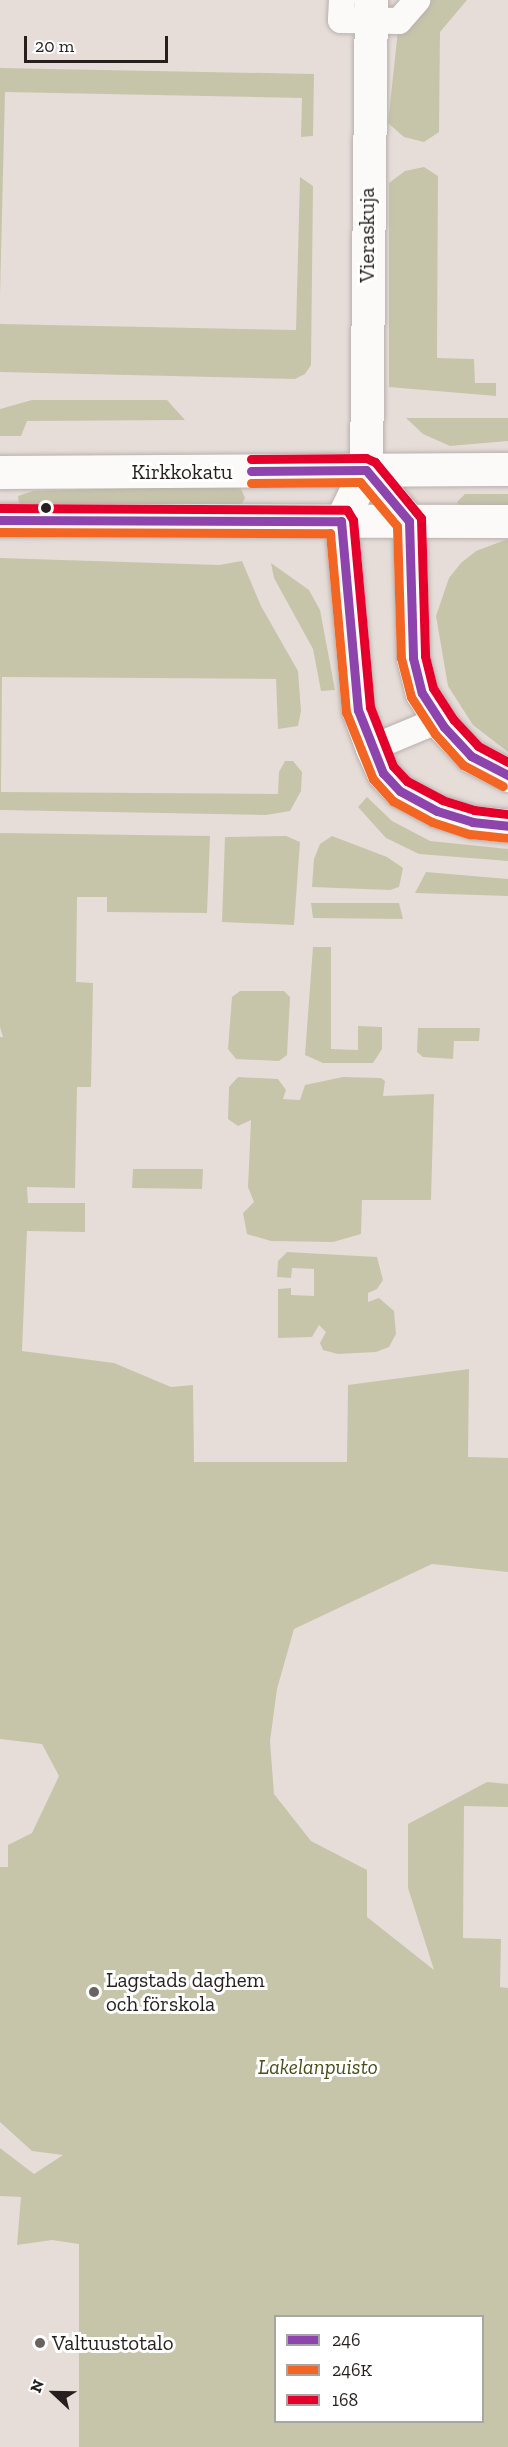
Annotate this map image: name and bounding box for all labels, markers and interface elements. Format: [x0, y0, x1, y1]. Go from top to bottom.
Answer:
scale bar [27, 24, 171, 62]
text: 20 m [35, 35, 74, 57]
street label: Vieraskuja [354, 187, 380, 283]
street label: Kirkkokatu [132, 459, 232, 485]
unlabelled marker [40, 502, 52, 514]
place label: Lagstads daghem och förskola [106, 1967, 265, 2017]
marker: Lagstads daghem och förskola [87, 1985, 101, 1999]
park label: Lakelanpuisto [258, 2054, 378, 2080]
legend [274, 2315, 484, 2423]
text: 246 [332, 2329, 361, 2351]
place label: Valtuustotalo [52, 2330, 173, 2356]
marker: Valtuustotalo [33, 2336, 47, 2350]
text: 246K [332, 2359, 372, 2381]
north arrow [24, 2363, 84, 2423]
text: N [26, 2377, 48, 2395]
text: 168 [332, 2389, 358, 2411]

